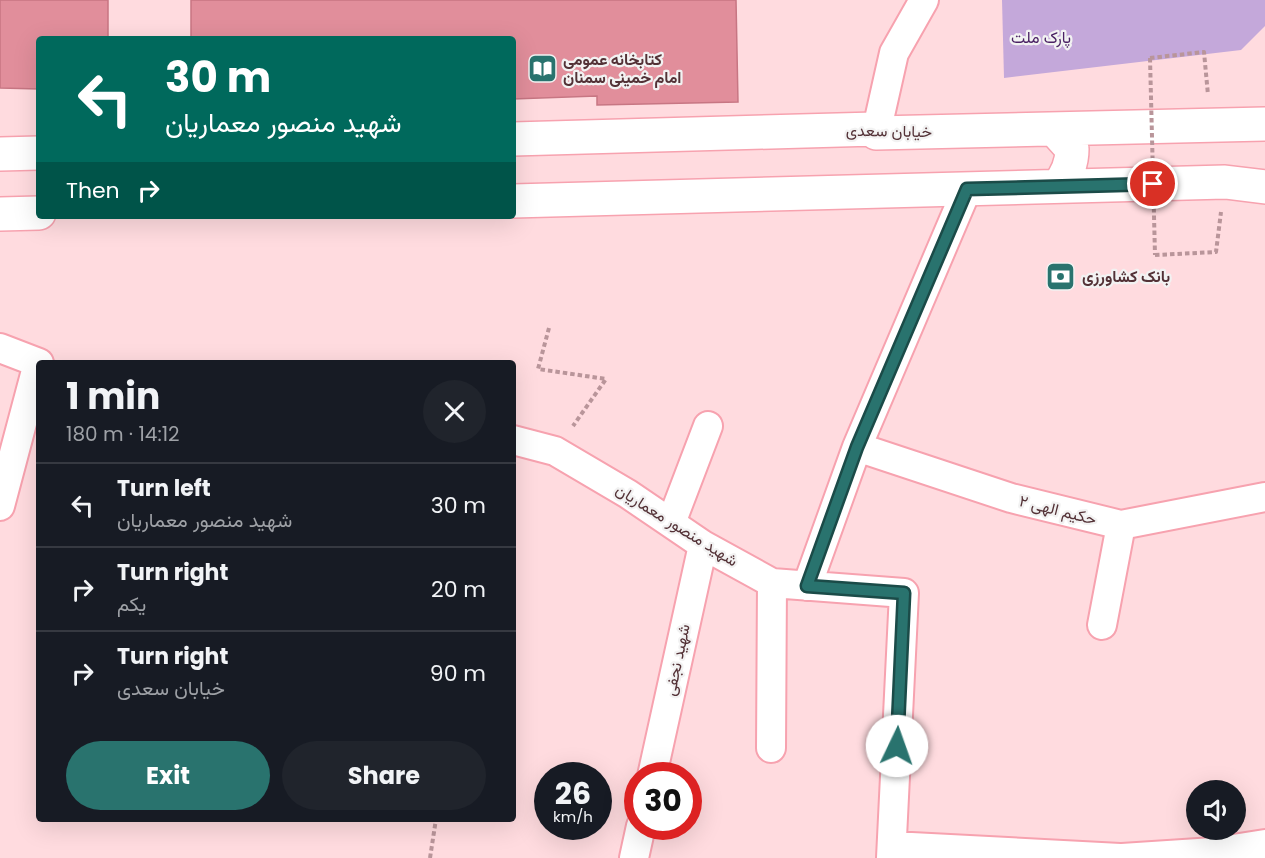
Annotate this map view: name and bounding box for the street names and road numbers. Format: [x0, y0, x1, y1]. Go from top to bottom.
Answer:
street label: خیابان سعدی [846, 119, 933, 143]
street label: شهید منصور معماریان [611, 478, 743, 572]
street label: حکیم الهی ۲ [1017, 489, 1099, 531]
street label: شهید نجفی [658, 622, 696, 698]

